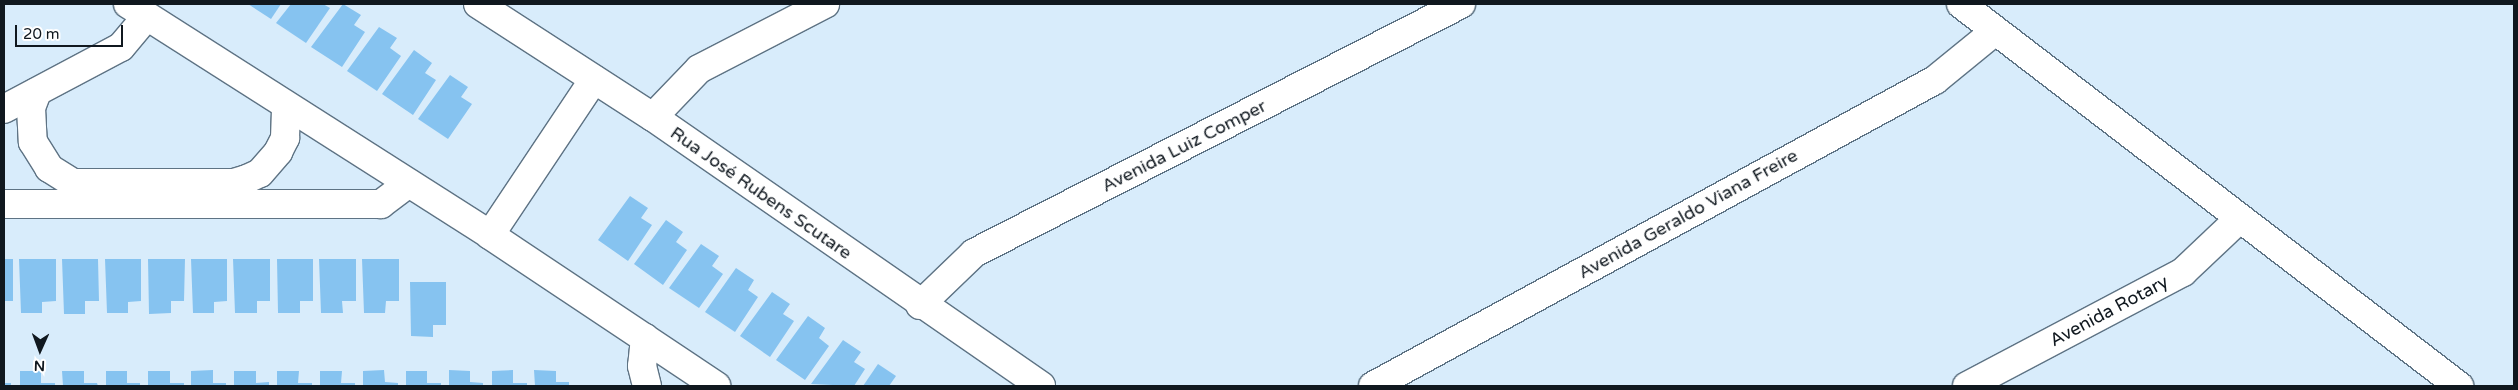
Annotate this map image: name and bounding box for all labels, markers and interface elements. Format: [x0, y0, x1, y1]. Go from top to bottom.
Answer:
scale bar [18, 15, 125, 47]
text: 20 m [23, 25, 60, 43]
street label: Avenida Luiz Comper [1098, 95, 1270, 197]
street label: Rua José Rubens Scutare [666, 122, 856, 264]
street label: Avenida Geraldo Viana Freire [1575, 145, 1801, 283]
street label: Avenida Rotary [2046, 271, 2172, 351]
north arrow [15, 325, 65, 375]
text: N [34, 357, 45, 374]

